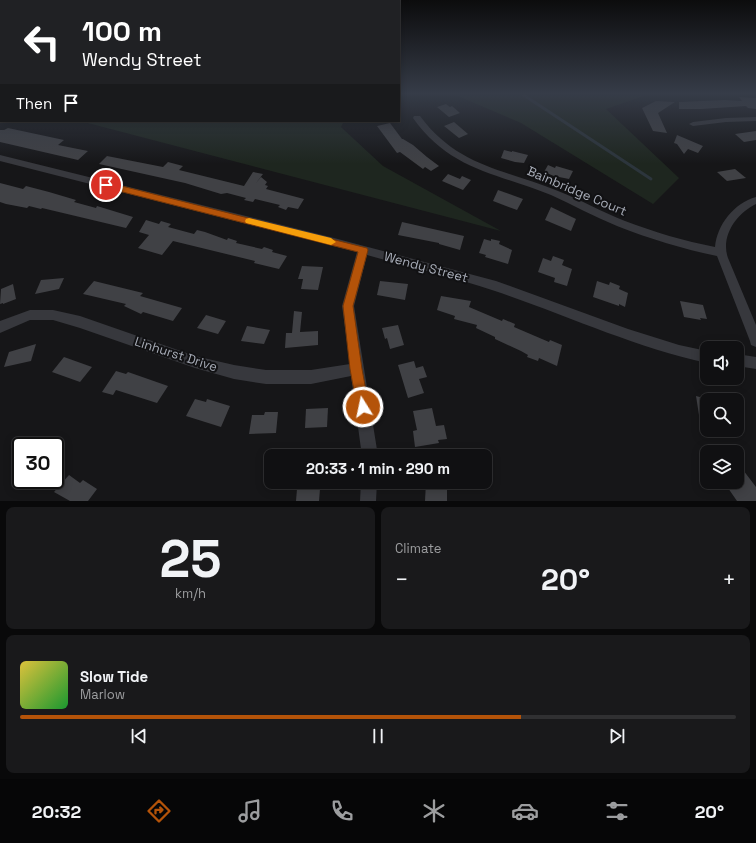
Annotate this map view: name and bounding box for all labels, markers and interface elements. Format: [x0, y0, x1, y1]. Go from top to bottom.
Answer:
text: 100 m [82, 13, 162, 49]
icon: left [16, 16, 68, 68]
text: Wendy Street [82, 48, 201, 71]
icon: arrive [60, 92, 82, 114]
text: Then [16, 94, 52, 113]
street label: Bainbridge Court [525, 162, 629, 220]
pin [89, 168, 123, 202]
icon: arrive [95, 174, 117, 196]
street label: Wendy Street [382, 248, 470, 286]
street label: Linhurst Drive [132, 333, 220, 375]
map controls [700, 341, 744, 489]
button: sound [700, 341, 744, 385]
position arrow [342, 386, 384, 428]
button: search [700, 393, 744, 437]
speed limit sign: 30 [12, 437, 64, 489]
button: layers [700, 445, 744, 489]
text: 20:33 · 1 min · 290 m [306, 459, 450, 478]
text: 25 [159, 526, 222, 592]
text: Climate [395, 540, 441, 557]
text: 20° [541, 560, 590, 599]
text: − [395, 565, 409, 593]
text: + [722, 565, 736, 593]
text: km/h [175, 585, 206, 602]
text: Slow Tide [80, 667, 148, 686]
text: Marlow [80, 686, 125, 703]
icon: previous [128, 725, 150, 747]
icon: pause [367, 725, 389, 747]
icon: next [606, 725, 628, 747]
icon: directions [145, 797, 173, 825]
icon: music [236, 797, 264, 825]
icon: phone [328, 797, 356, 825]
icon: climate [420, 797, 448, 825]
icon: car [511, 797, 539, 825]
icon: filters [603, 797, 631, 825]
text: 20:32 [32, 800, 81, 823]
text: 20° [695, 800, 724, 823]

